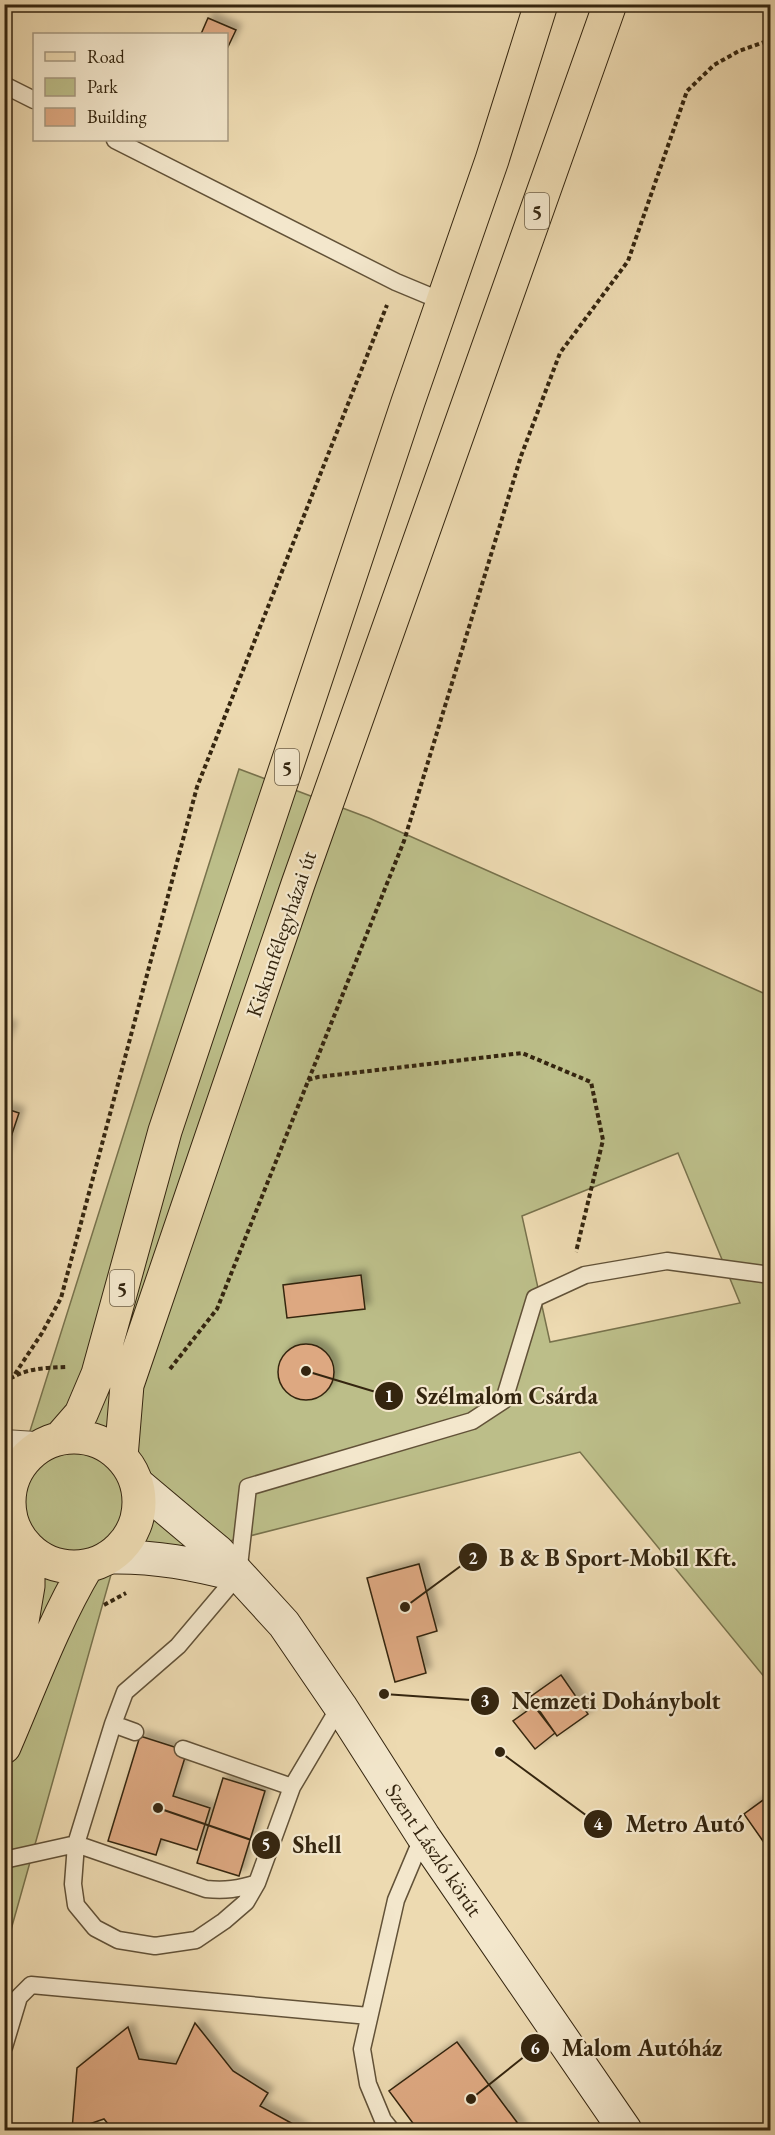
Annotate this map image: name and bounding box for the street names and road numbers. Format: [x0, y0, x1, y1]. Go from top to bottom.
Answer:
road number: 5 [525, 193, 549, 229]
road number: 5 [275, 749, 299, 785]
street label: Kiskunfélegyházai út [239, 847, 323, 1021]
road number: 5 [110, 1270, 134, 1306]
street label: Szent László körút [379, 1778, 489, 1922]

